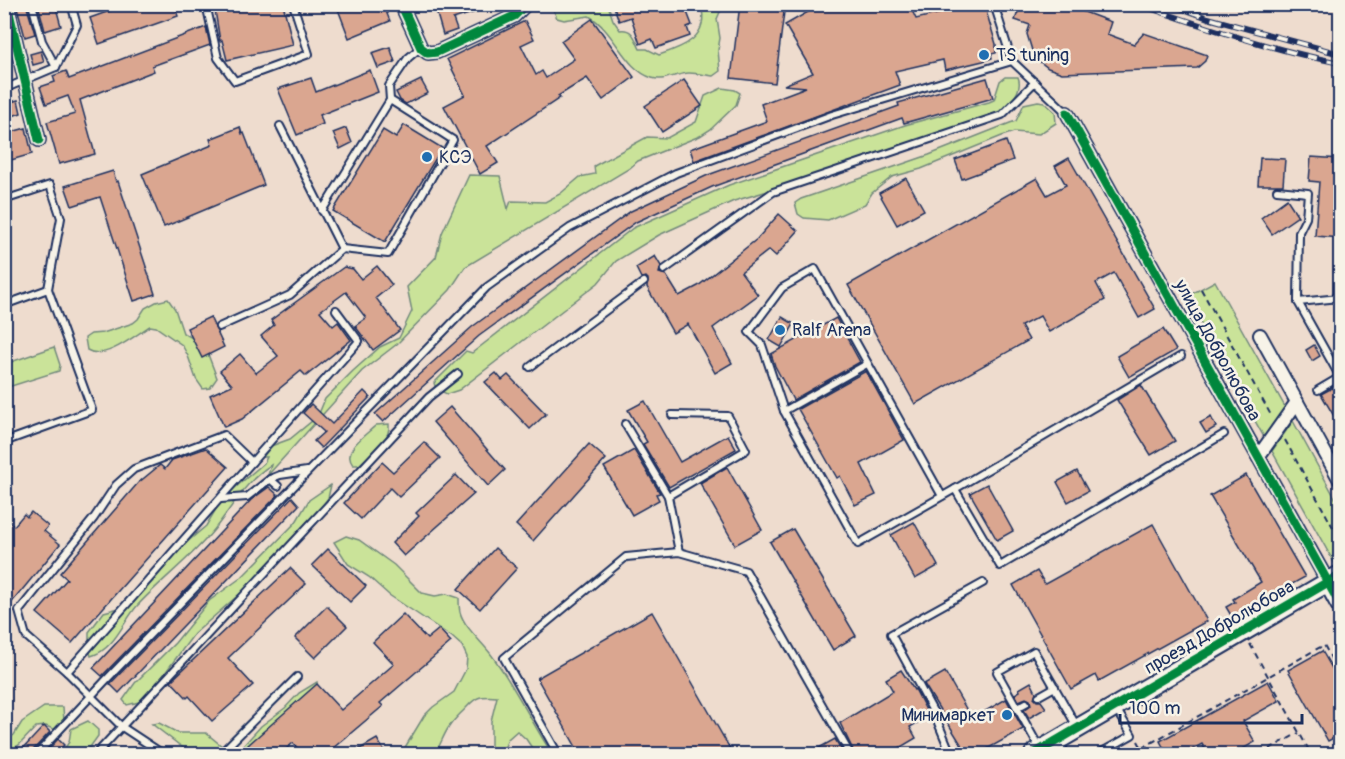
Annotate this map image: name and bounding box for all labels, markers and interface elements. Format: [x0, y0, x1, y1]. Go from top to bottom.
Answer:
place label: TS tuning [996, 44, 1069, 67]
marker: TS tuning [977, 48, 991, 62]
place label: КСЭ [439, 146, 471, 169]
marker: КСЭ [420, 150, 434, 164]
street label: улица Добролюбова [1169, 275, 1266, 425]
place label: Ralf Arena [792, 319, 871, 342]
marker: Ralf Arena [773, 323, 787, 337]
street label: проезд Добролюбова [1140, 575, 1298, 680]
scale bar [1120, 687, 1302, 725]
text: 100 m [1129, 697, 1181, 720]
place label: Минимаркет [901, 704, 995, 727]
marker: Минимаркет [1000, 708, 1014, 722]

